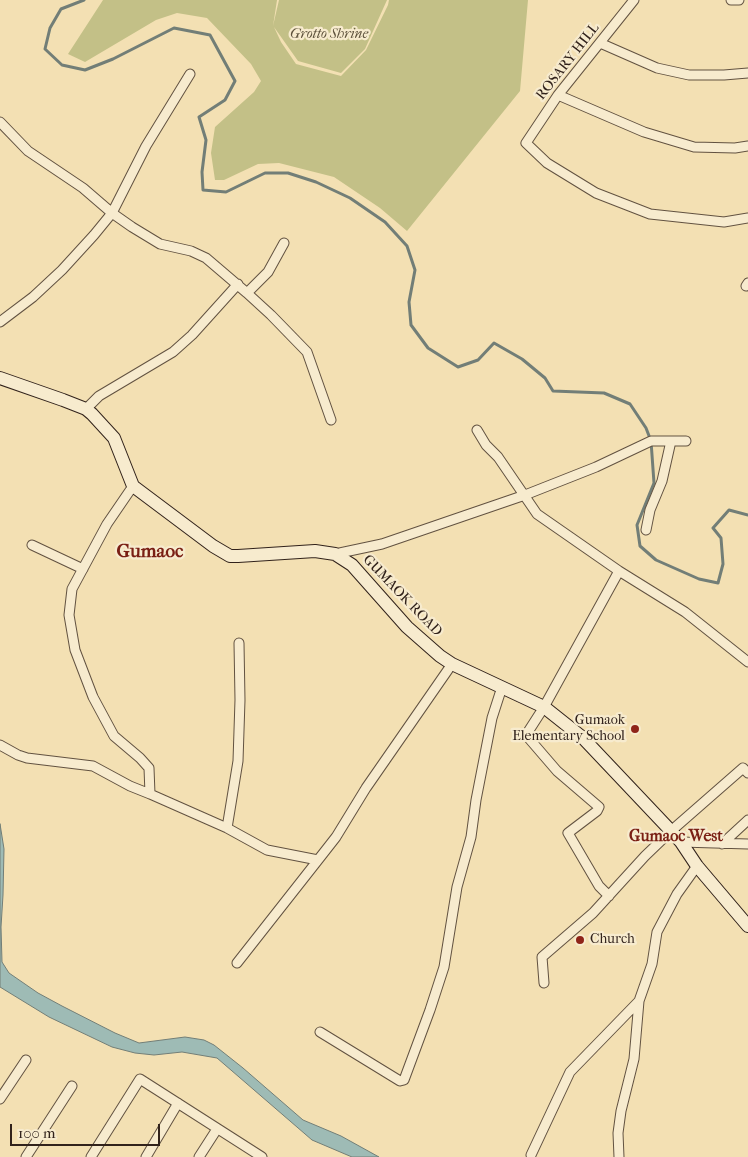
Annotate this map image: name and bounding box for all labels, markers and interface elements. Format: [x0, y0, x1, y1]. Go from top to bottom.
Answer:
street label: ROSARY HILL [533, 20, 603, 104]
park label: Grotto Shrine [290, 27, 368, 43]
district label: Gumaoc [117, 541, 183, 563]
street label: GUMAOK ROAD [359, 552, 445, 640]
place label: Gumaok Elementary School [512, 713, 625, 746]
marker: Gumaok Elementary School [629, 723, 641, 735]
district label: Gumaoc West [629, 827, 723, 847]
place label: Church [590, 932, 635, 948]
marker: Church [574, 934, 586, 946]
scale bar [12, 1114, 162, 1146]
text: 100 m [18, 1124, 56, 1142]

